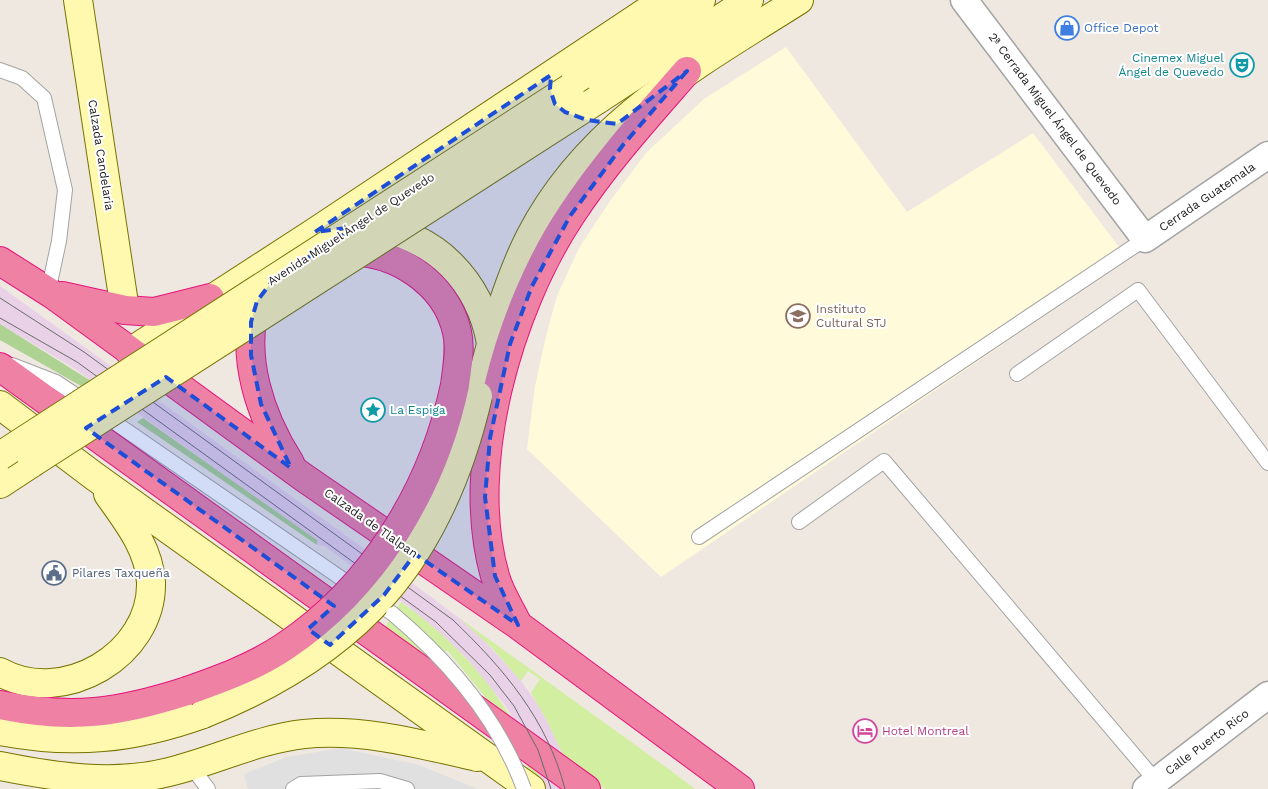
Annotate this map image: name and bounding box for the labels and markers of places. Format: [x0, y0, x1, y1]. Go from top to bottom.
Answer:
shop icon: Office Depot [1054, 15, 1080, 41]
place label: Office Depot [1084, 21, 1159, 35]
place label: Cinemex Miguel Ángel de Quevedo [1118, 51, 1224, 79]
theatre icon: Cinemex Miguel Ángel de Quevedo [1229, 52, 1255, 78]
place label: Instituto Cultural STJ [816, 302, 887, 330]
school or university icon: Instituto Cultural STJ [785, 303, 811, 329]
place icon: La Espiga [360, 397, 386, 423]
place label: La Espiga [390, 403, 446, 417]
public building icon: Pilares Taxqueña [41, 560, 67, 586]
place label: Pilares Taxqueña [72, 566, 170, 580]
hotel icon: Hotel Montreal [852, 718, 878, 744]
place label: Hotel Montreal [882, 724, 969, 738]

